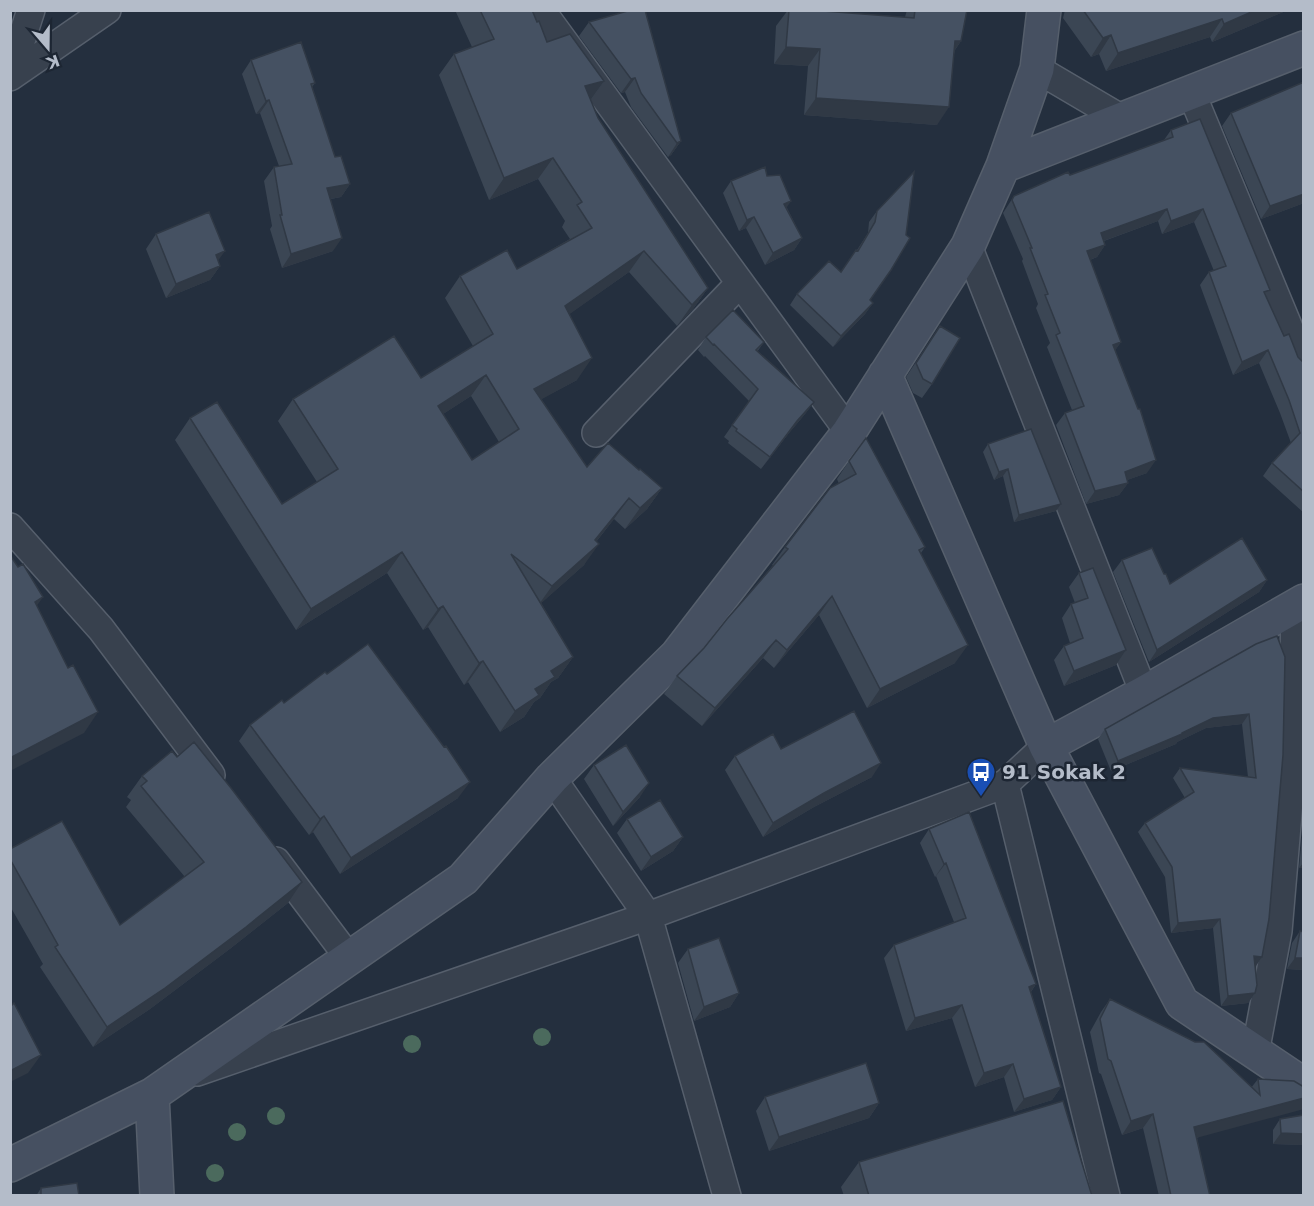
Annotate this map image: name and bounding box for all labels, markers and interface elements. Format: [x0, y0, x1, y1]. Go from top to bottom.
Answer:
north arrow [18, 18, 78, 78]
text: K [43, 51, 62, 73]
bus stop icon: 91 Sokak 2 [965, 756, 997, 798]
place label: 91 Sokak 2 [1002, 760, 1126, 784]

